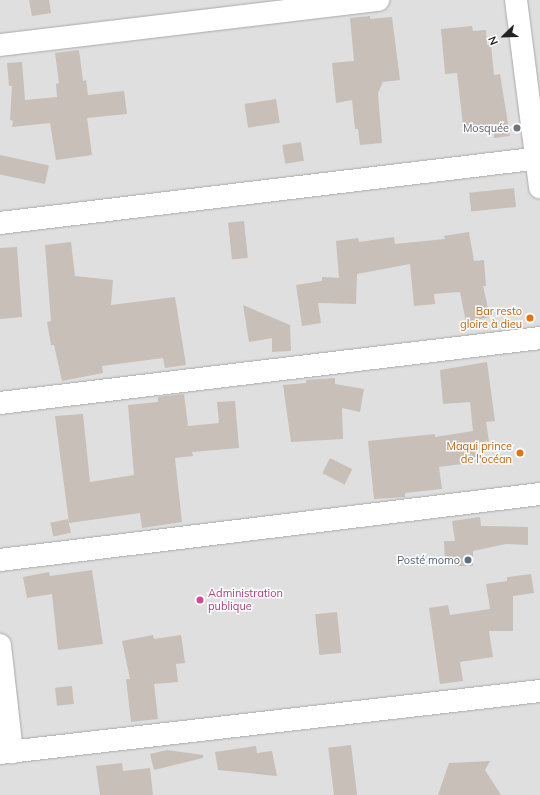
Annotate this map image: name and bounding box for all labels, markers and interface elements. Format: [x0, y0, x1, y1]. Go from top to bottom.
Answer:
north arrow [484, 16, 524, 56]
text: N [485, 34, 501, 47]
place label: Mosquée [463, 121, 509, 135]
marker: Mosquée [512, 123, 522, 133]
place label: Bar resto gloire à dieu [460, 305, 522, 331]
marker: Bar resto gloire à dieu [525, 313, 535, 323]
place label: Maqui prince de l'océan [447, 440, 512, 466]
marker: Maqui prince de l'océan [515, 448, 525, 458]
place label: Posté momo [397, 553, 460, 567]
marker: Posté momo [463, 555, 473, 565]
place label: Administration publique [208, 587, 283, 613]
marker: Administration publique [195, 595, 205, 605]

